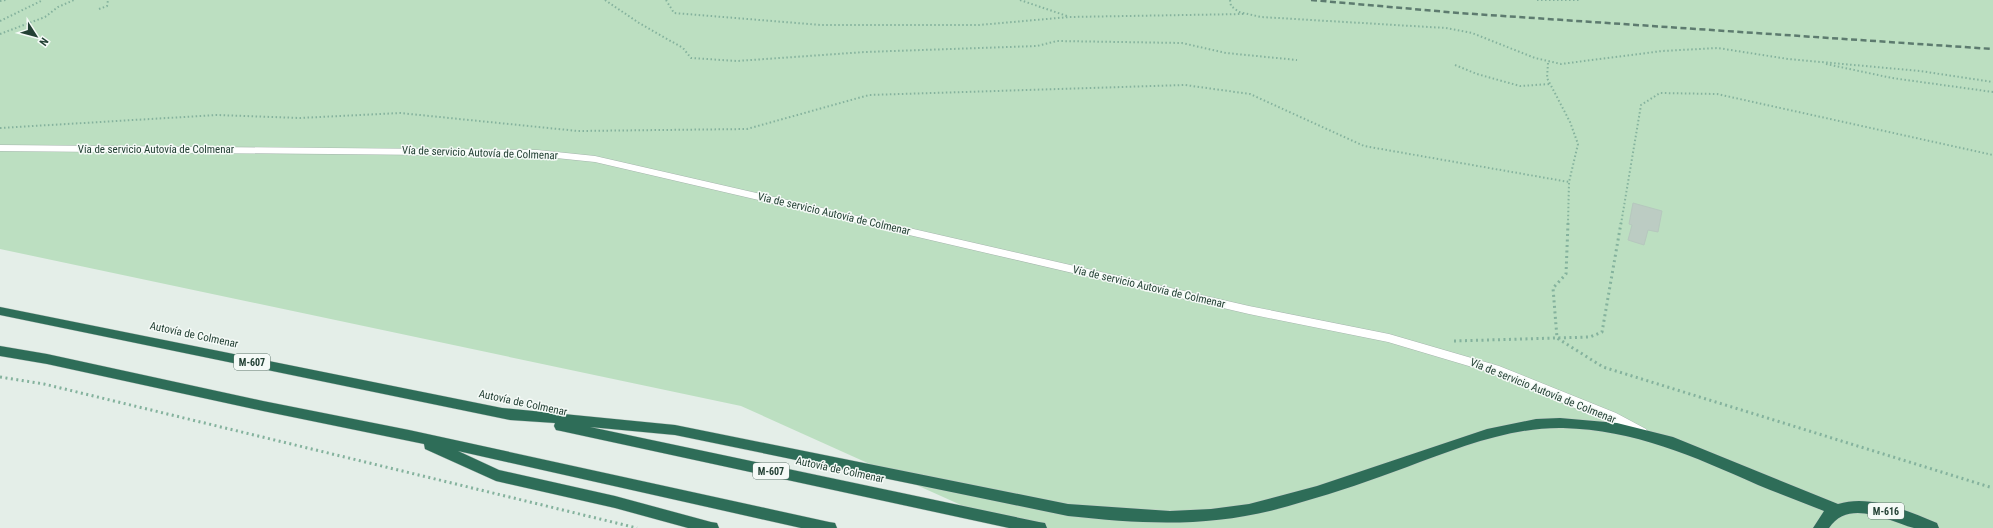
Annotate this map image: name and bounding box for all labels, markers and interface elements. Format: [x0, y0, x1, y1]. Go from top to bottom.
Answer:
north arrow [16, 16, 56, 56]
text: N [36, 35, 51, 48]
street label: Vía de servicio Autovía de Colmenar [78, 143, 235, 156]
street label: Vía de servicio Autovía de Colmenar [402, 144, 559, 162]
street label: Vía de servicio Autovía de Colmenar [756, 190, 912, 238]
street label: Vía de servicio Autovía de Colmenar [1071, 263, 1227, 311]
street label: Autovía de Colmenar [149, 319, 240, 351]
road number: M-607 [234, 354, 270, 370]
street label: Vía de servicio Autovía de Colmenar [1468, 356, 1618, 427]
street label: Autovía de Colmenar [478, 387, 569, 419]
street label: Autovía de Colmenar [795, 454, 886, 486]
road number: M-607 [753, 463, 789, 479]
road number: M-616 [1868, 503, 1904, 519]

